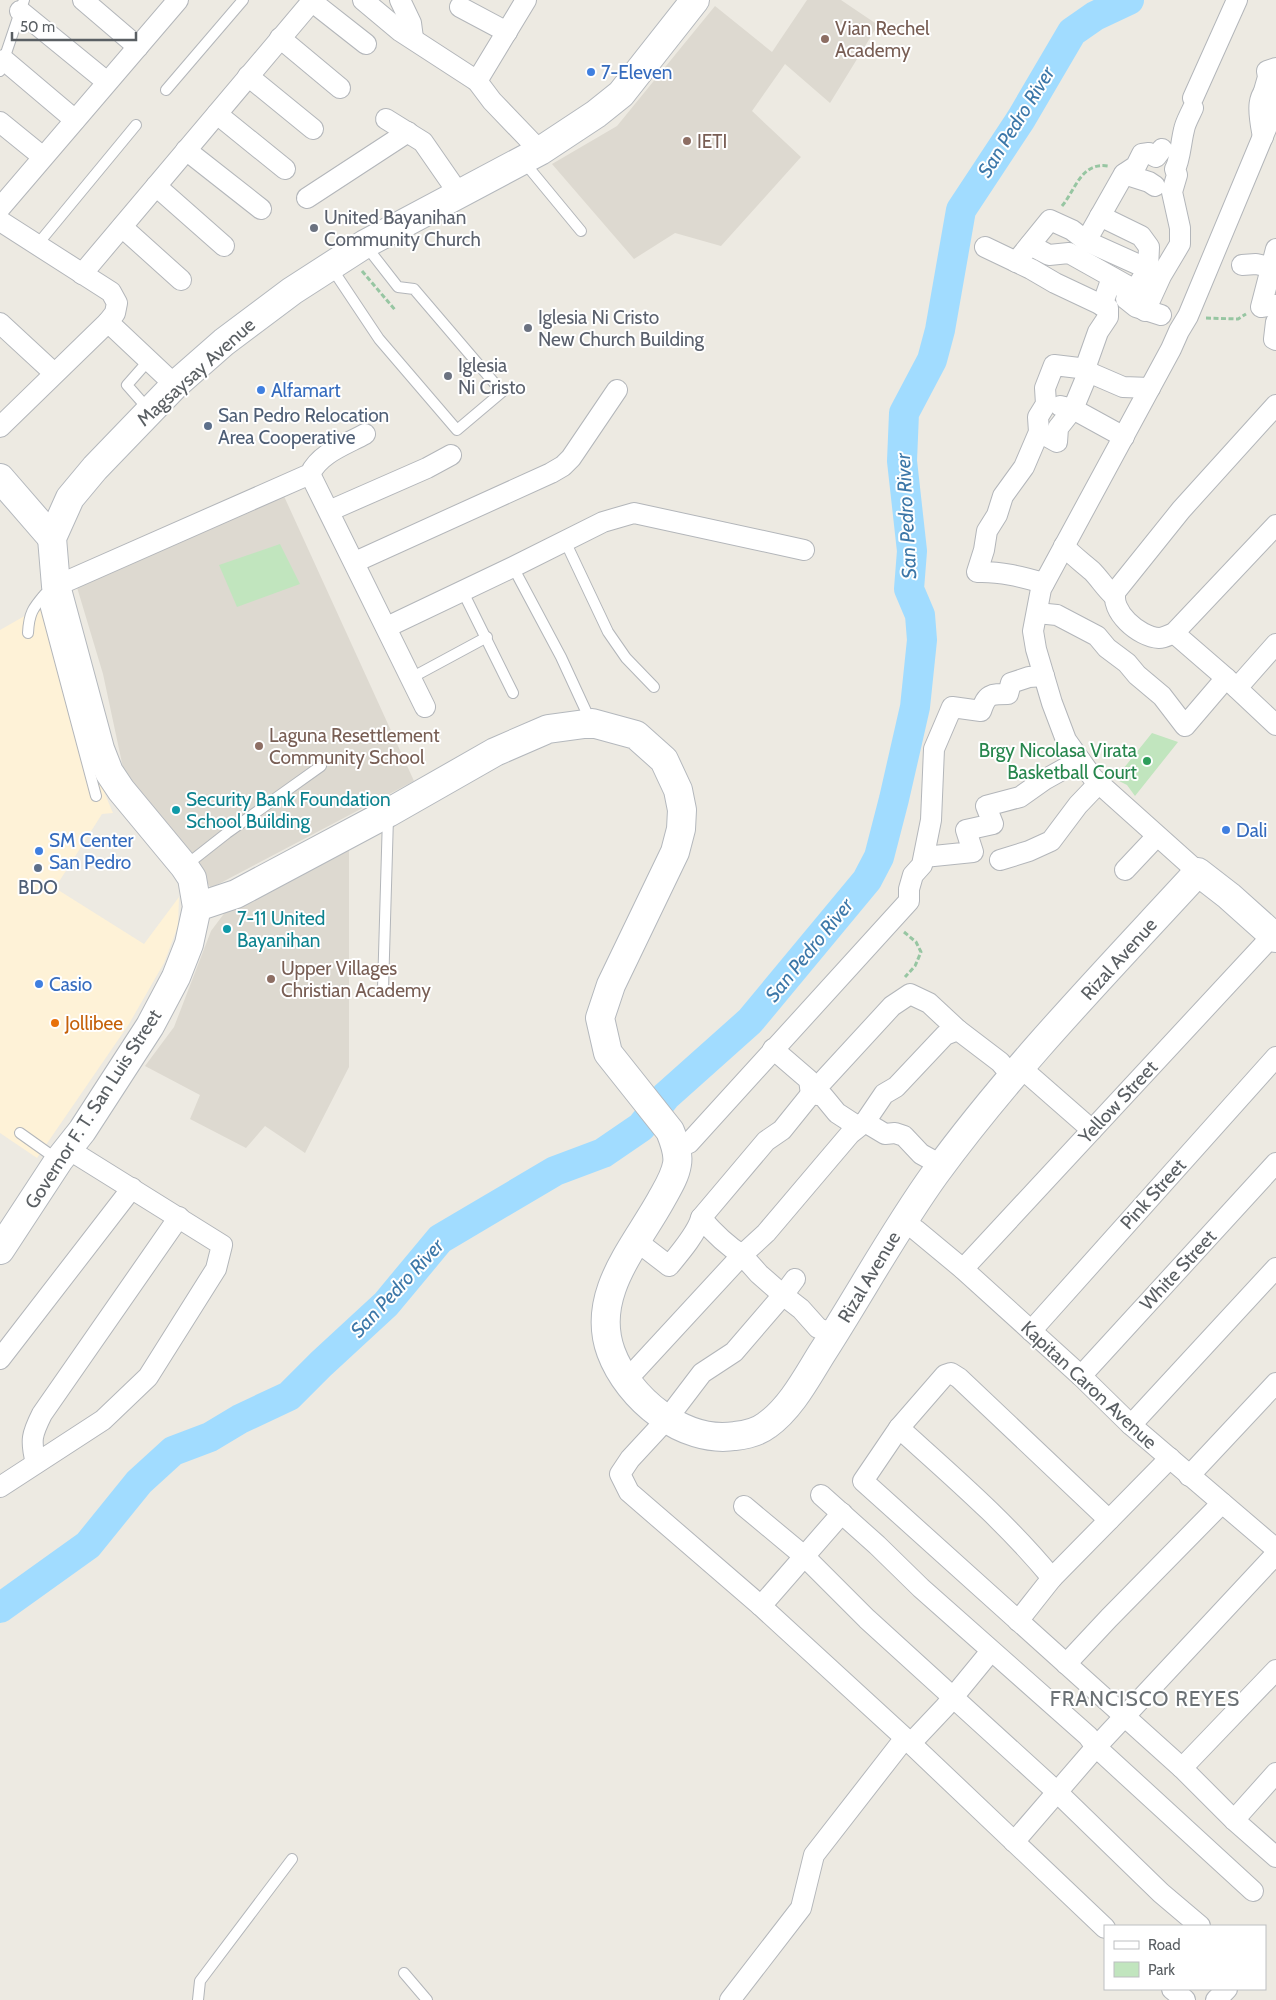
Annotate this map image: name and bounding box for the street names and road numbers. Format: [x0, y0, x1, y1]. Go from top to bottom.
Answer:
street label: Magsaysay Avenue [132, 313, 260, 431]
street label: Rizal Avenue [1076, 913, 1162, 1005]
street label: Governor F. T. San Luis Street [20, 1005, 166, 1213]
street label: Yellow Street [1073, 1055, 1163, 1149]
street label: Pink Street [1115, 1154, 1191, 1234]
street label: White Street [1135, 1225, 1221, 1315]
street label: Rizal Avenue [833, 1227, 905, 1327]
street label: Kapitan Caron Avenue [1016, 1316, 1162, 1454]

